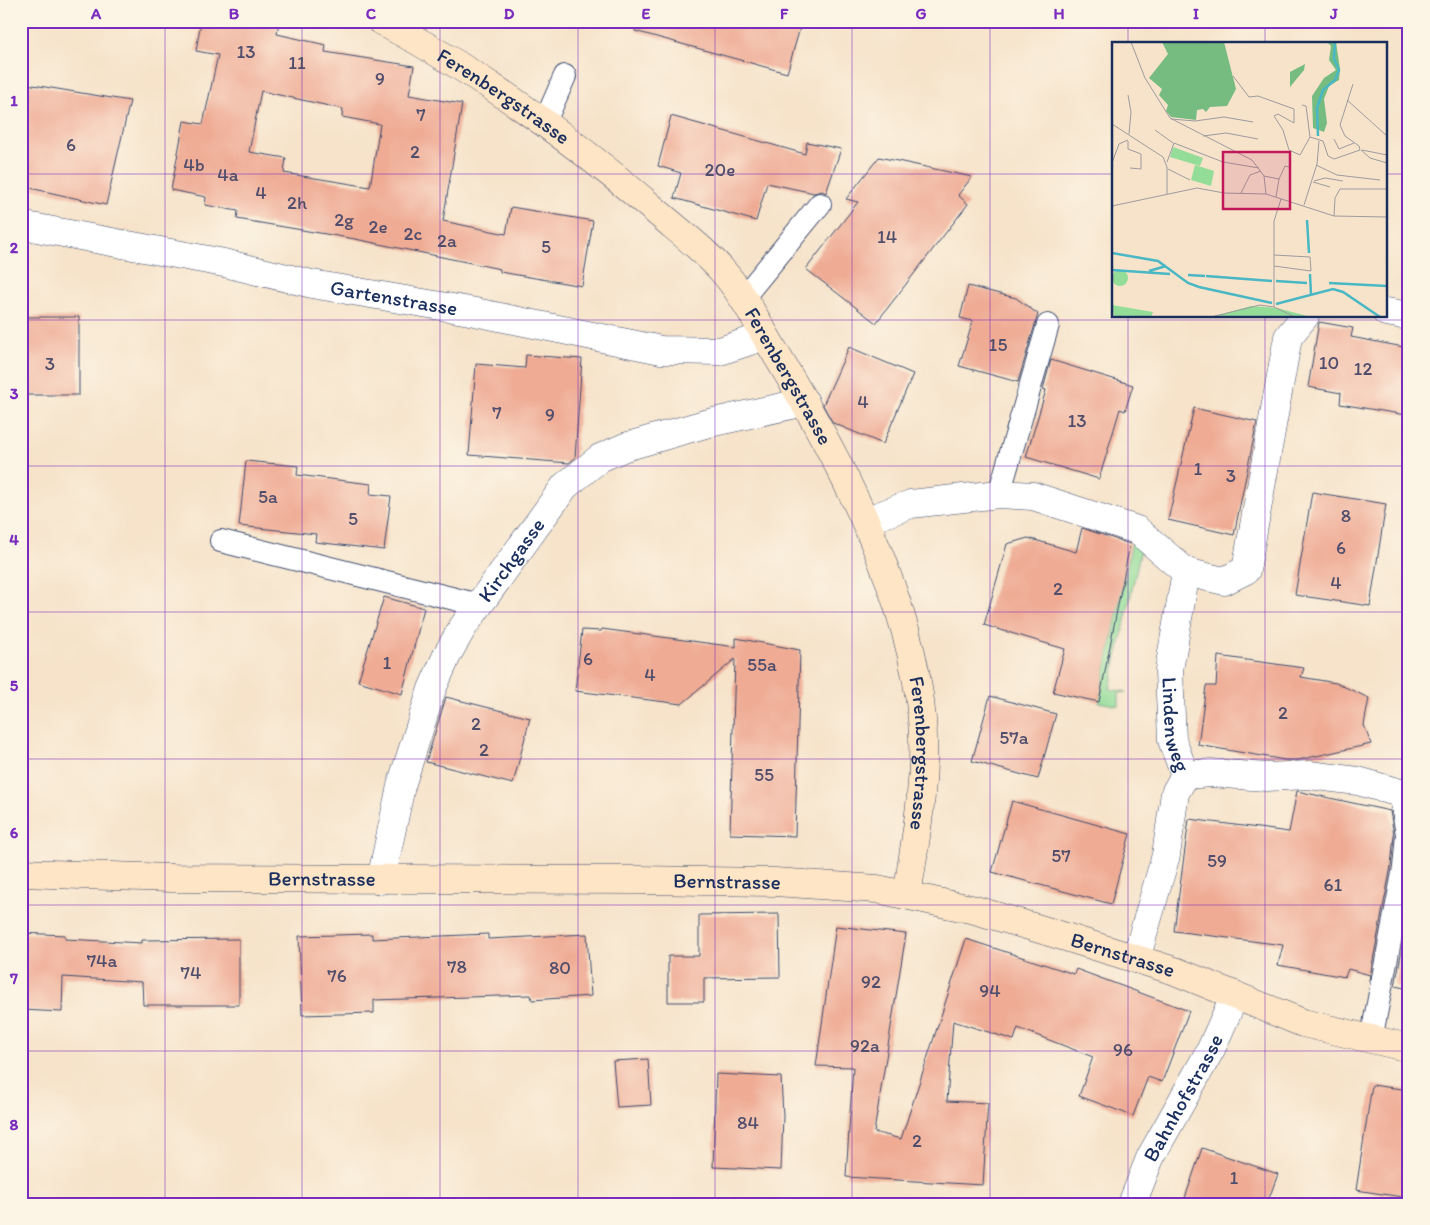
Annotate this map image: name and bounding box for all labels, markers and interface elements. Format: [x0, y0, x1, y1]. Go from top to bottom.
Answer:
text: A [90, 4, 102, 23]
text: B [229, 4, 240, 23]
text: C [366, 4, 377, 23]
text: D [504, 4, 515, 23]
text: E [642, 4, 651, 23]
text: F [780, 4, 789, 23]
text: G [915, 4, 927, 23]
text: H [1053, 4, 1065, 23]
text: I [1193, 4, 1199, 23]
text: J [1329, 4, 1338, 23]
house number: 13 [236, 40, 256, 63]
street label: Ferenbergstrasse [433, 42, 575, 150]
inset map [1112, 42, 1388, 318]
house number: 11 [288, 51, 306, 74]
house number: 9 [375, 67, 385, 90]
text: 1 [10, 91, 18, 110]
house number: 7 [416, 103, 426, 126]
house number: 6 [66, 133, 76, 156]
house number: 2 [410, 140, 420, 163]
house number: 4b [183, 153, 205, 176]
house number: 20e [705, 158, 735, 181]
house number: 4a [217, 163, 239, 186]
house number: 4 [255, 181, 267, 204]
house number: 2h [287, 191, 308, 214]
house number: 2g [334, 208, 354, 231]
house number: 2e [368, 215, 388, 238]
house number: 2c [404, 222, 423, 245]
house number: 14 [877, 225, 897, 248]
house number: 2a [437, 229, 457, 252]
house number: 5 [541, 235, 551, 258]
text: 2 [10, 238, 19, 257]
street label: Gartenstrasse [328, 274, 459, 321]
street label: Ferenbergstrasse [740, 302, 838, 449]
house number: 15 [989, 333, 1007, 356]
house number: 10 [1319, 351, 1339, 374]
house number: 3 [45, 352, 55, 375]
house number: 12 [1354, 357, 1372, 380]
text: 3 [10, 384, 19, 403]
house number: 4 [857, 390, 869, 413]
house number: 7 [492, 401, 502, 424]
house number: 9 [545, 403, 555, 426]
house number: 13 [1067, 409, 1087, 432]
house number: 1 [1194, 457, 1203, 480]
house number: 3 [1226, 464, 1236, 487]
house number: 5a [258, 485, 278, 508]
house number: 8 [1341, 504, 1351, 527]
house number: 5 [348, 507, 358, 530]
street label: Kirchgasse [472, 513, 550, 607]
text: 4 [9, 530, 19, 549]
house number: 6 [1336, 536, 1346, 559]
house number: 4 [1330, 571, 1342, 594]
house number: 2 [1053, 577, 1063, 600]
house number: 6 [583, 647, 593, 670]
house number: 1 [383, 651, 392, 674]
house number: 55a [747, 653, 777, 676]
house number: 4 [644, 663, 656, 686]
street label: Ferenbergstrasse [904, 674, 936, 832]
text: 5 [10, 676, 19, 695]
street label: Lindenweg [1157, 676, 1196, 775]
house number: 2 [1278, 701, 1288, 724]
house number: 2 [471, 712, 481, 735]
house number: 57a [999, 726, 1029, 749]
house number: 2 [479, 738, 489, 761]
house number: 55 [754, 763, 774, 786]
text: 6 [10, 823, 19, 842]
house number: 57 [1051, 844, 1071, 867]
house number: 59 [1207, 849, 1227, 872]
street label: Bernstrasse [268, 865, 376, 891]
street label: Bernstrasse [673, 868, 782, 894]
house number: 61 [1324, 873, 1343, 896]
street label: Bernstrasse [1068, 926, 1178, 982]
house number: 74a [87, 949, 117, 972]
house number: 78 [447, 955, 467, 978]
house number: 80 [549, 956, 571, 979]
house number: 74 [181, 961, 201, 984]
house number: 76 [327, 964, 347, 987]
text: 7 [9, 969, 18, 988]
house number: 92 [861, 970, 881, 993]
house number: 94 [979, 979, 1001, 1002]
street label: Bahnhofstrasse [1137, 1030, 1228, 1166]
house number: 92a [850, 1034, 880, 1057]
house number: 96 [1113, 1038, 1133, 1061]
house number: 84 [737, 1111, 759, 1134]
text: 8 [10, 1115, 19, 1134]
house number: 2 [912, 1129, 922, 1152]
house number: 1 [1230, 1166, 1239, 1189]

